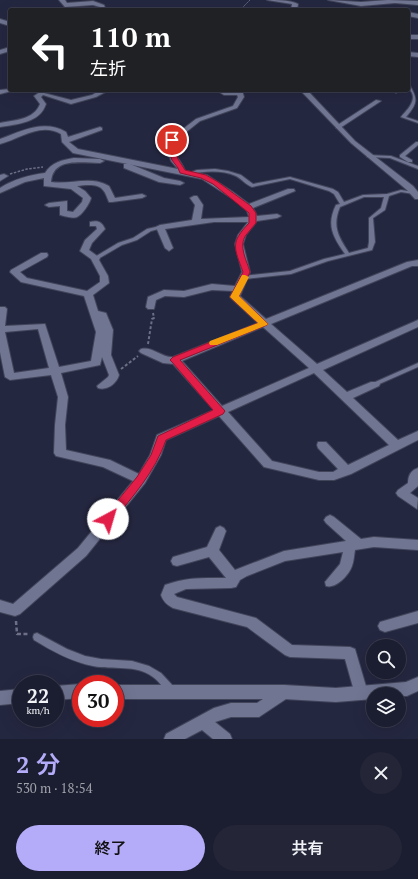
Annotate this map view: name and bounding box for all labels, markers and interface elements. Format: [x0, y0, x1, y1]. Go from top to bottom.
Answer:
text: 110 m [90, 18, 171, 55]
icon: left [24, 24, 76, 76]
text: 左折 [90, 56, 126, 80]
pin [155, 123, 189, 157]
icon: arrive [161, 129, 183, 151]
position arrow [87, 498, 129, 540]
map controls [366, 639, 406, 727]
button: search [366, 639, 406, 679]
speed limit sign: 30 [72, 675, 124, 727]
text: 22 [27, 682, 49, 709]
button: layers [366, 687, 406, 727]
text: km/h [26, 704, 50, 717]
text: 2 分 [16, 748, 60, 780]
button: close [360, 752, 402, 794]
text: 530 m · 18:54 [16, 779, 93, 797]
button: 終了 [16, 825, 205, 871]
button: 共有 [213, 825, 402, 871]

